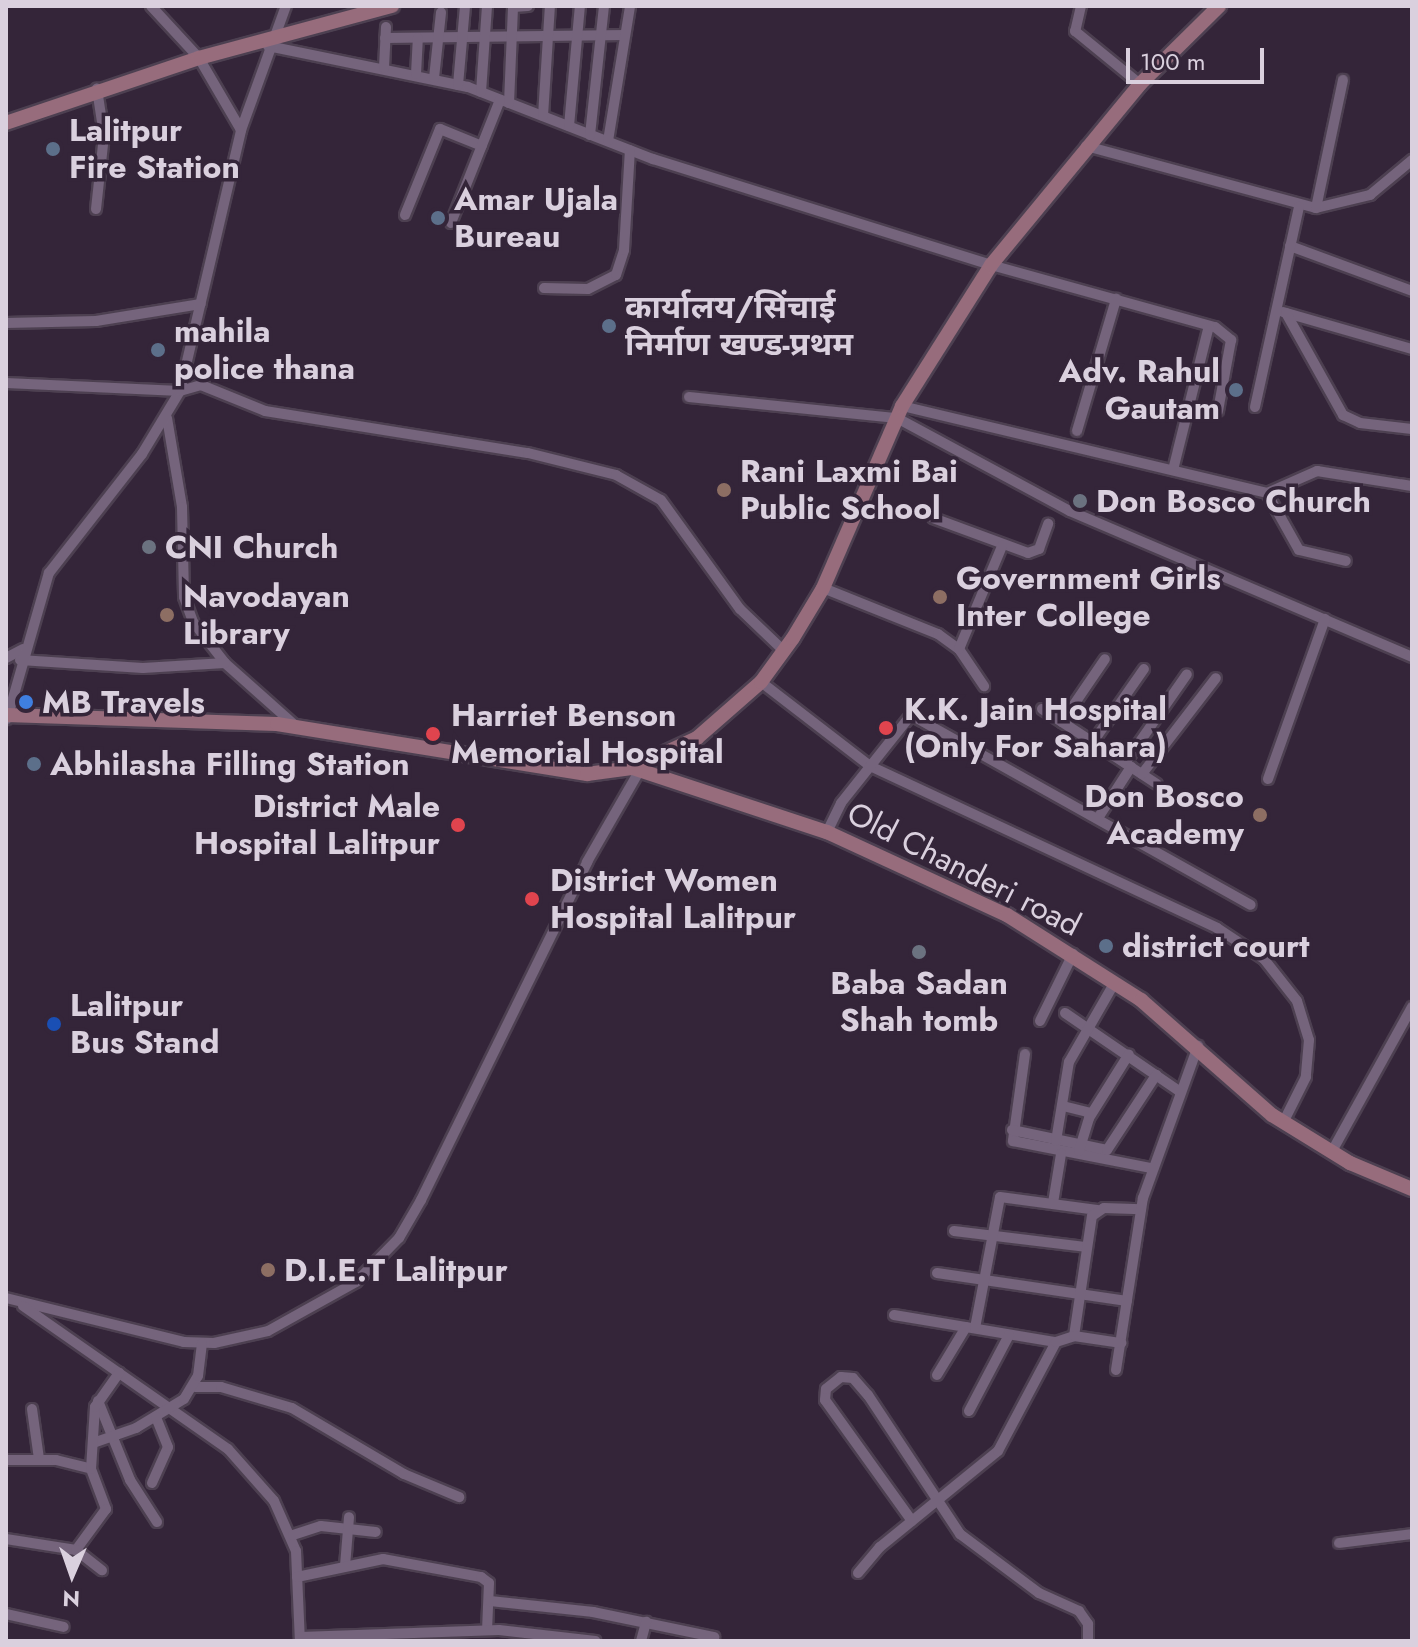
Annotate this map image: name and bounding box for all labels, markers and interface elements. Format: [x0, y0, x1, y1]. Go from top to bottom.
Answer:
scale bar [1130, 32, 1268, 82]
text: 100 m [1140, 44, 1206, 79]
place label: Lalitpur Fire Station [69, 112, 240, 187]
marker: Lalitpur Fire Station [44, 140, 62, 158]
place label: Amar Ujala Bureau [454, 181, 618, 256]
marker: Amar Ujala Bureau [429, 209, 447, 227]
place label: कार्यालय/सिंचाई निर्माण खण्ड-प्रथम [625, 289, 853, 364]
place label: mahila police thana [174, 313, 355, 388]
marker: कार्यालय/सिंचाई निर्माण खण्ड-प्रथम [600, 317, 618, 335]
marker: mahila police thana [149, 341, 167, 359]
place label: Adv. Rahul Gautam [1059, 353, 1220, 428]
marker: Adv. Rahul Gautam [1227, 381, 1245, 399]
place label: Rani Laxmi Bai Public School [740, 453, 958, 528]
marker: Rani Laxmi Bai Public School [715, 481, 733, 499]
place label: Don Bosco Church [1096, 482, 1371, 520]
marker: Don Bosco Church [1071, 492, 1089, 510]
place label: CNI Church [165, 528, 338, 566]
marker: CNI Church [140, 538, 158, 556]
place label: Government Girls Inter College [956, 560, 1221, 635]
place label: Navodayan Library [183, 578, 350, 653]
marker: Government Girls Inter College [931, 588, 949, 606]
marker: Navodayan Library [158, 606, 176, 624]
place label: MB Travels [42, 683, 205, 721]
place label: K.K. Jain Hospital (Only For Sahara) [904, 691, 1167, 766]
marker: MB Travels [17, 693, 35, 711]
place label: Harriet Benson Memorial Hospital [451, 697, 724, 772]
marker: K.K. Jain Hospital (Only For Sahara) [875, 717, 897, 739]
marker: Harriet Benson Memorial Hospital [422, 723, 444, 745]
place label: Abhilasha Filling Station [50, 745, 410, 783]
marker: Abhilasha Filling Station [25, 755, 43, 773]
place label: Don Bosco Academy [1084, 778, 1244, 853]
place label: District Male Hospital Lalitpur [194, 788, 440, 863]
street label: Old Chanderi road [841, 794, 1087, 944]
marker: Don Bosco Academy [1251, 806, 1269, 824]
marker: District Male Hospital Lalitpur [447, 814, 469, 836]
place label: District Women Hospital Lalitpur [550, 862, 796, 937]
marker: District Women Hospital Lalitpur [521, 888, 543, 910]
place label: district court [1122, 927, 1309, 965]
marker: district court [1097, 937, 1115, 955]
marker: Baba Sadan Shah tomb [910, 943, 928, 961]
place label: Baba Sadan Shah tomb [830, 965, 1008, 1040]
place label: Lalitpur Bus Stand [70, 987, 219, 1062]
marker: Lalitpur Bus Stand [45, 1015, 63, 1033]
place label: D.I.E.T Lalitpur [284, 1251, 508, 1289]
marker: D.I.E.T Lalitpur [259, 1261, 277, 1279]
north arrow [32, 1535, 112, 1615]
text: N [62, 1583, 80, 1615]

